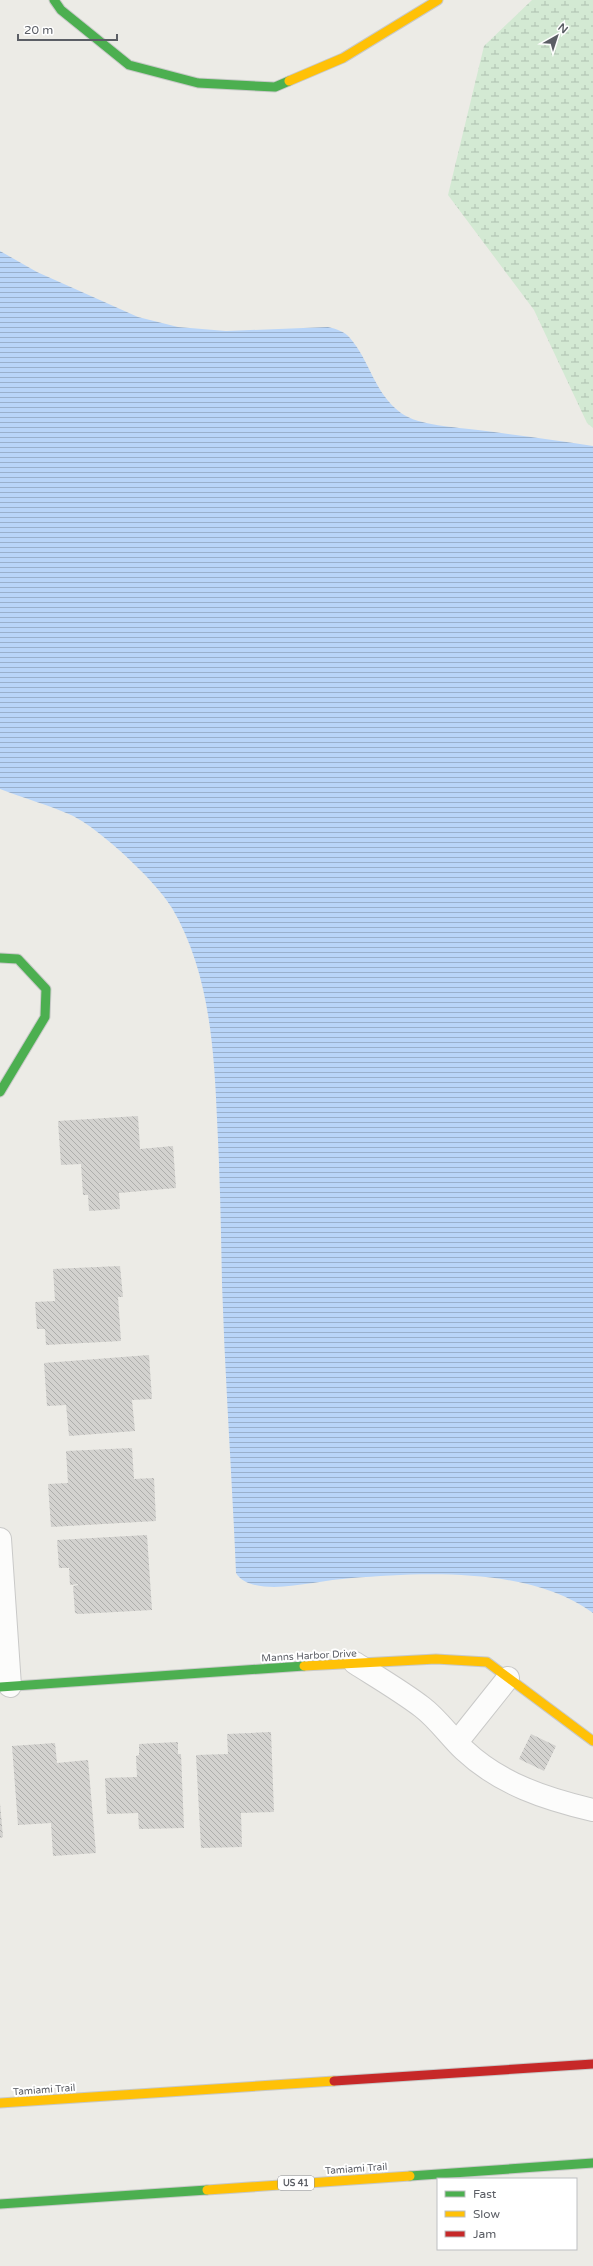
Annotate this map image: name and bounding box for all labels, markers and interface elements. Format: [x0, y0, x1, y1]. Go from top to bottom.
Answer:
scale bar [18, 16, 117, 42]
north arrow [537, 16, 577, 56]
text: N [555, 21, 571, 36]
text: 20 m [24, 23, 53, 37]
street label: Manns Harbor Drive [261, 1647, 357, 1664]
street label: Tamiami Trail [13, 2082, 76, 2098]
street label: Tamiami Trail [325, 2161, 388, 2177]
road number: US 41 [278, 2176, 314, 2190]
legend [437, 2178, 577, 2250]
text: Fast [473, 2187, 497, 2201]
text: Slow [473, 2207, 500, 2221]
text: Jam [473, 2227, 496, 2241]

